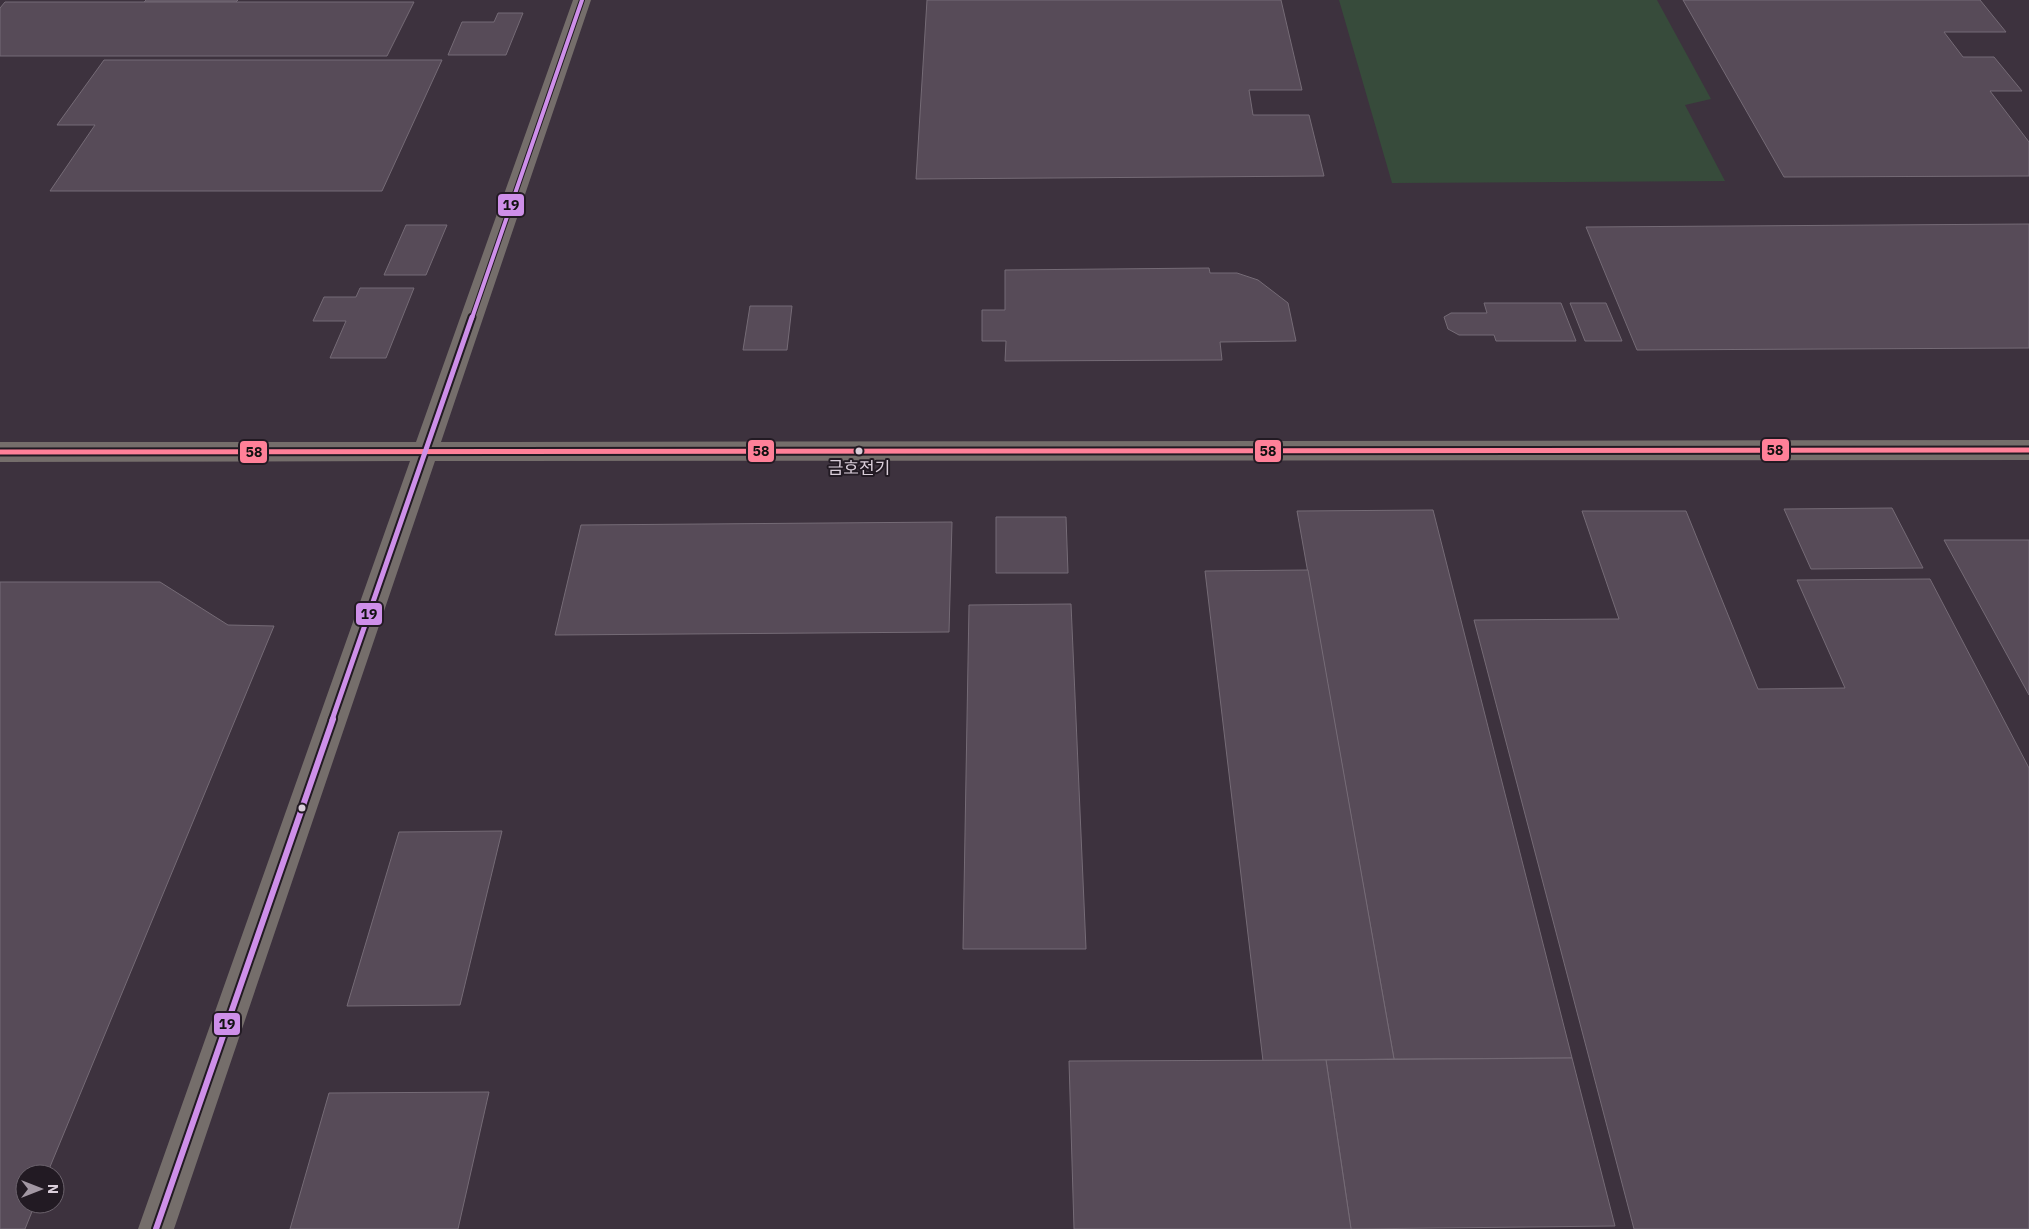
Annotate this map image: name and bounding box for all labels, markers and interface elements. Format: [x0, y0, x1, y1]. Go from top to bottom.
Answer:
line badge: 19 [497, 193, 525, 217]
text: 19 [503, 196, 519, 214]
line badge: 58 [1761, 438, 1790, 462]
line badge: 58 [747, 439, 775, 463]
line badge: 58 [1254, 439, 1282, 463]
line badge: 58 [239, 440, 268, 464]
text: 58 [1767, 441, 1783, 459]
text: 58 [753, 442, 769, 460]
text: 58 [1260, 442, 1276, 460]
text: 58 [246, 443, 262, 461]
marker: 금호전기 [854, 446, 864, 456]
place label: 금호전기 [828, 457, 890, 479]
line badge: 19 [355, 602, 383, 626]
text: 19 [361, 605, 377, 623]
unlabelled marker [297, 803, 307, 813]
line badge: 19 [213, 1012, 241, 1036]
text: 19 [219, 1015, 235, 1033]
north arrow [15, 1164, 65, 1214]
text: N [44, 1184, 62, 1194]

